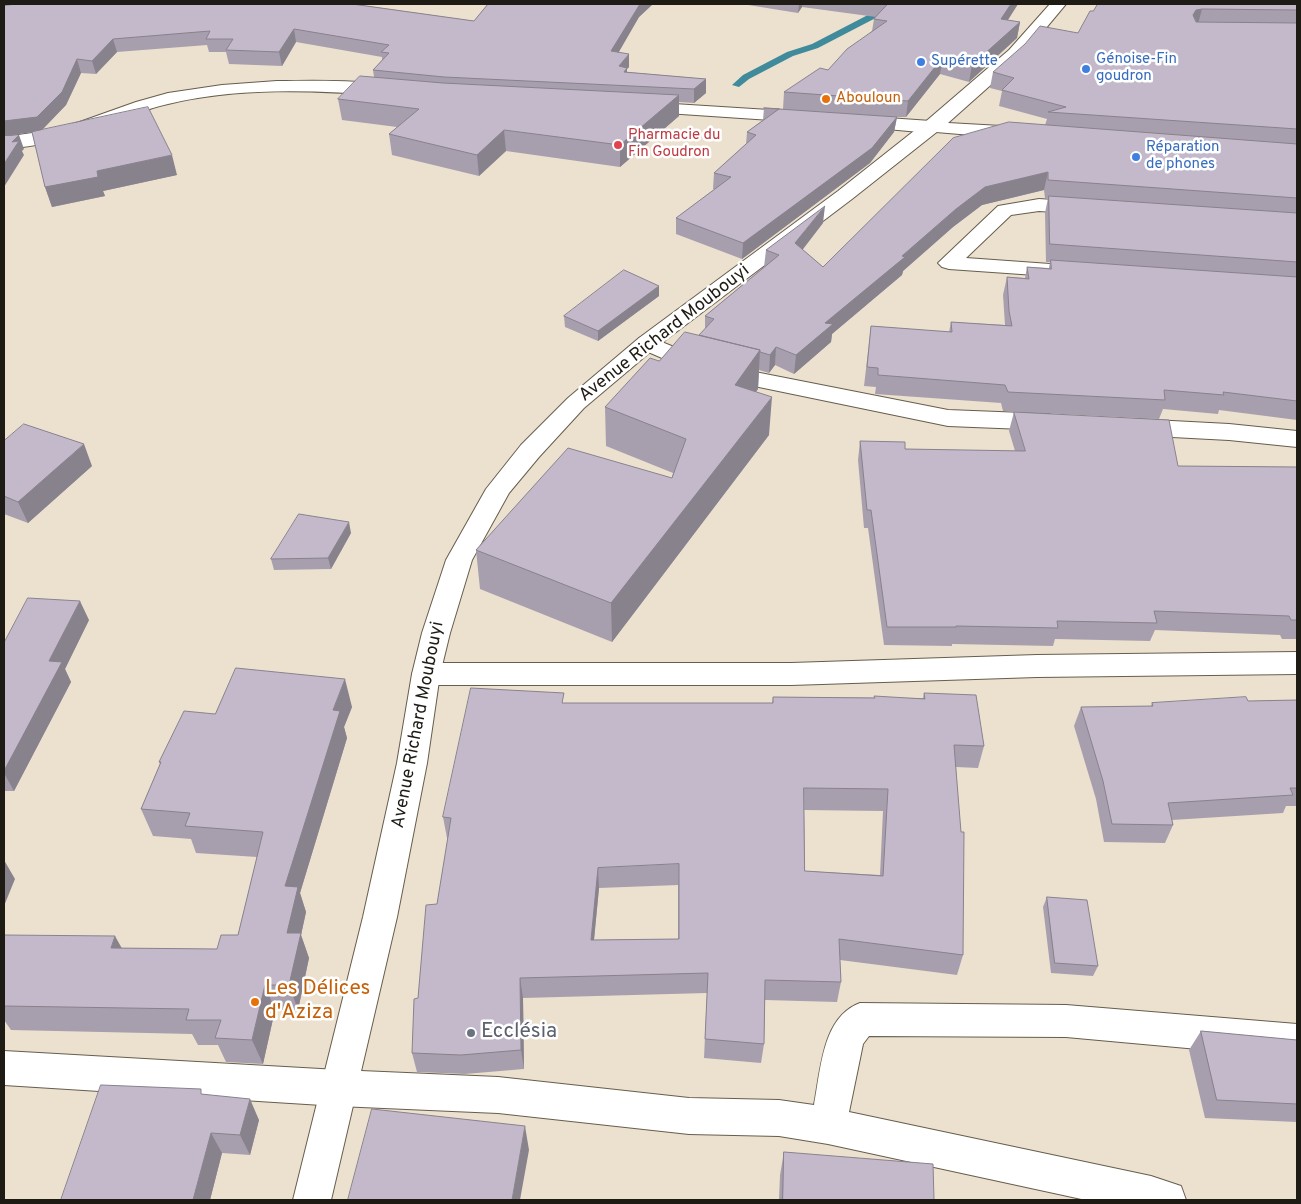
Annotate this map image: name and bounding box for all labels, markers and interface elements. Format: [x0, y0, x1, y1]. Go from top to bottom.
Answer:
place label: Génoise-Fin goudron [1096, 51, 1177, 86]
place label: Supérette [931, 53, 998, 71]
marker: Supérette [915, 56, 927, 68]
marker: Génoise-Fin goudron [1080, 63, 1092, 75]
place label: Abouloun [836, 90, 901, 108]
marker: Abouloun [820, 93, 832, 105]
place label: Pharmacie du Fin Goudron [628, 127, 720, 162]
marker: Pharmacie du Fin Goudron [612, 139, 624, 151]
place label: Réparation de phones [1146, 139, 1220, 174]
marker: Réparation de phones [1130, 151, 1142, 163]
street label: Avenue Richard Moubouyi [575, 261, 755, 407]
street label: Avenue Richard Moubouyi [388, 620, 450, 830]
place label: Les Délices d'Aziza [265, 977, 370, 1027]
marker: Les Délices d'Aziza [249, 996, 261, 1008]
place label: Ecclésia [481, 1020, 557, 1046]
marker: Ecclésia [465, 1027, 477, 1039]

